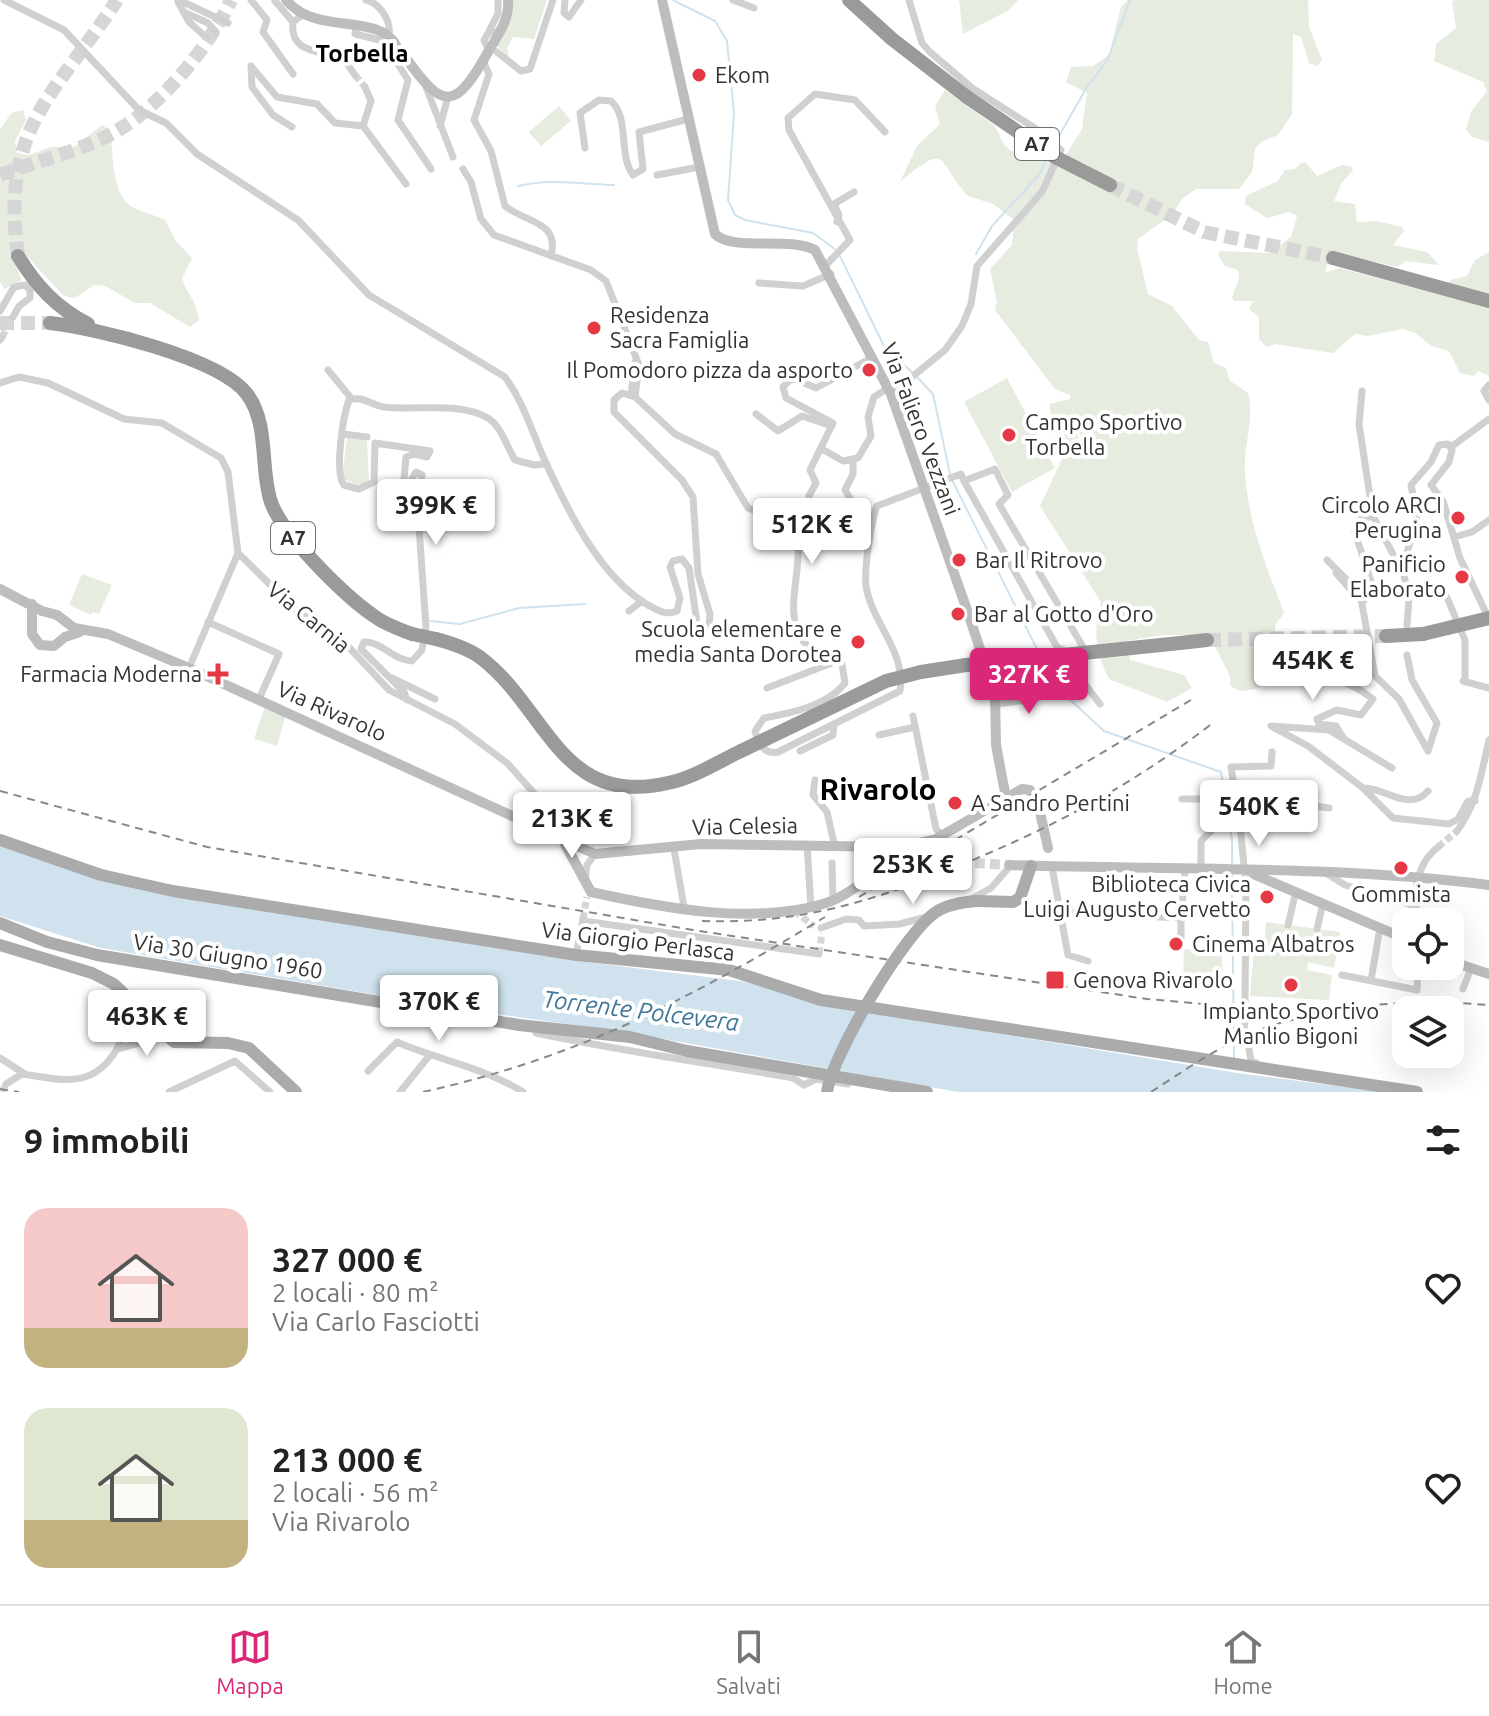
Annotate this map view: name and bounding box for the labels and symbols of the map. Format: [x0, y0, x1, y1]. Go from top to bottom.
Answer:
district label: Torbella [315, 40, 409, 67]
place label: Ekom [715, 62, 770, 87]
marker: Ekom [690, 66, 708, 84]
road number: A7 [1015, 128, 1059, 160]
place label: Residenza Sacra Famiglia [610, 302, 749, 352]
marker: Residenza Sacra Famiglia [585, 319, 603, 337]
street label: Via Faliero Vezzani [877, 339, 966, 519]
place label: Il Pomodoro pizza da asporto [567, 357, 853, 382]
marker: Il Pomodoro pizza da asporto [860, 361, 878, 379]
place label: Campo Sportivo Torbella [1025, 409, 1183, 459]
marker: Campo Sportivo Torbella [1000, 426, 1018, 444]
pin: 399K € [371, 479, 501, 547]
place label: Circolo ARCI Perugina [1321, 492, 1442, 542]
pin: 512K € [747, 498, 877, 566]
marker: Circolo ARCI Perugina [1449, 509, 1467, 527]
road number: A7 [271, 522, 315, 554]
place label: Bar Il Ritrovo [975, 547, 1103, 572]
marker: Bar Il Ritrovo [950, 551, 968, 569]
place label: Panificio Elaborato [1350, 551, 1446, 601]
marker: Panificio Elaborato [1453, 568, 1471, 586]
street label: Via Carnia [263, 576, 356, 657]
place label: Bar al Gotto d'Oro [974, 601, 1154, 626]
marker: Bar al Gotto d'Oro [949, 605, 967, 623]
place label: Scuola elementare e media Santa Dorotea [634, 616, 842, 666]
marker: Scuola elementare e media Santa Dorotea [849, 633, 867, 651]
pin: 454K € [1248, 634, 1378, 702]
pin: 327K € [964, 648, 1094, 716]
place label: Farmacia Moderna [20, 661, 202, 686]
marker: Farmacia Moderna [209, 665, 227, 683]
street label: Via Rivarolo [274, 675, 391, 746]
district label: Rivarolo [819, 772, 937, 806]
pin: 540K € [1194, 780, 1324, 848]
place label: A Sandro Pertini [971, 790, 1130, 815]
pin: 213K € [507, 792, 637, 860]
marker: A Sandro Pertini [946, 794, 964, 812]
street label: Via Celesia [692, 812, 798, 839]
pin: 253K € [848, 838, 978, 906]
marker: Gommista [1392, 859, 1410, 877]
place label: Biblioteca Civica Luigi Augusto Cervetto [1023, 871, 1251, 921]
place label: Gommista [1351, 881, 1451, 906]
marker: Biblioteca Civica Luigi Augusto Cervetto [1258, 888, 1276, 906]
street label: Via Giorgio Perlasca [540, 916, 736, 965]
street label: Via 30 Giugno 1960 [132, 928, 325, 983]
place label: Cinema Albatros [1192, 931, 1355, 956]
marker: Cinema Albatros [1167, 935, 1185, 953]
place label: Genova Rivarolo [1073, 967, 1233, 992]
marker: Genova Rivarolo [1044, 969, 1066, 991]
pin: 370K € [374, 975, 504, 1043]
marker: Impianto Sportivo Manlio Bigoni [1282, 976, 1300, 994]
water label: Torrente Polcevera [541, 985, 741, 1036]
pin: 463K € [82, 990, 212, 1058]
place label: Impianto Sportivo Manlio Bigoni [1203, 998, 1379, 1048]

